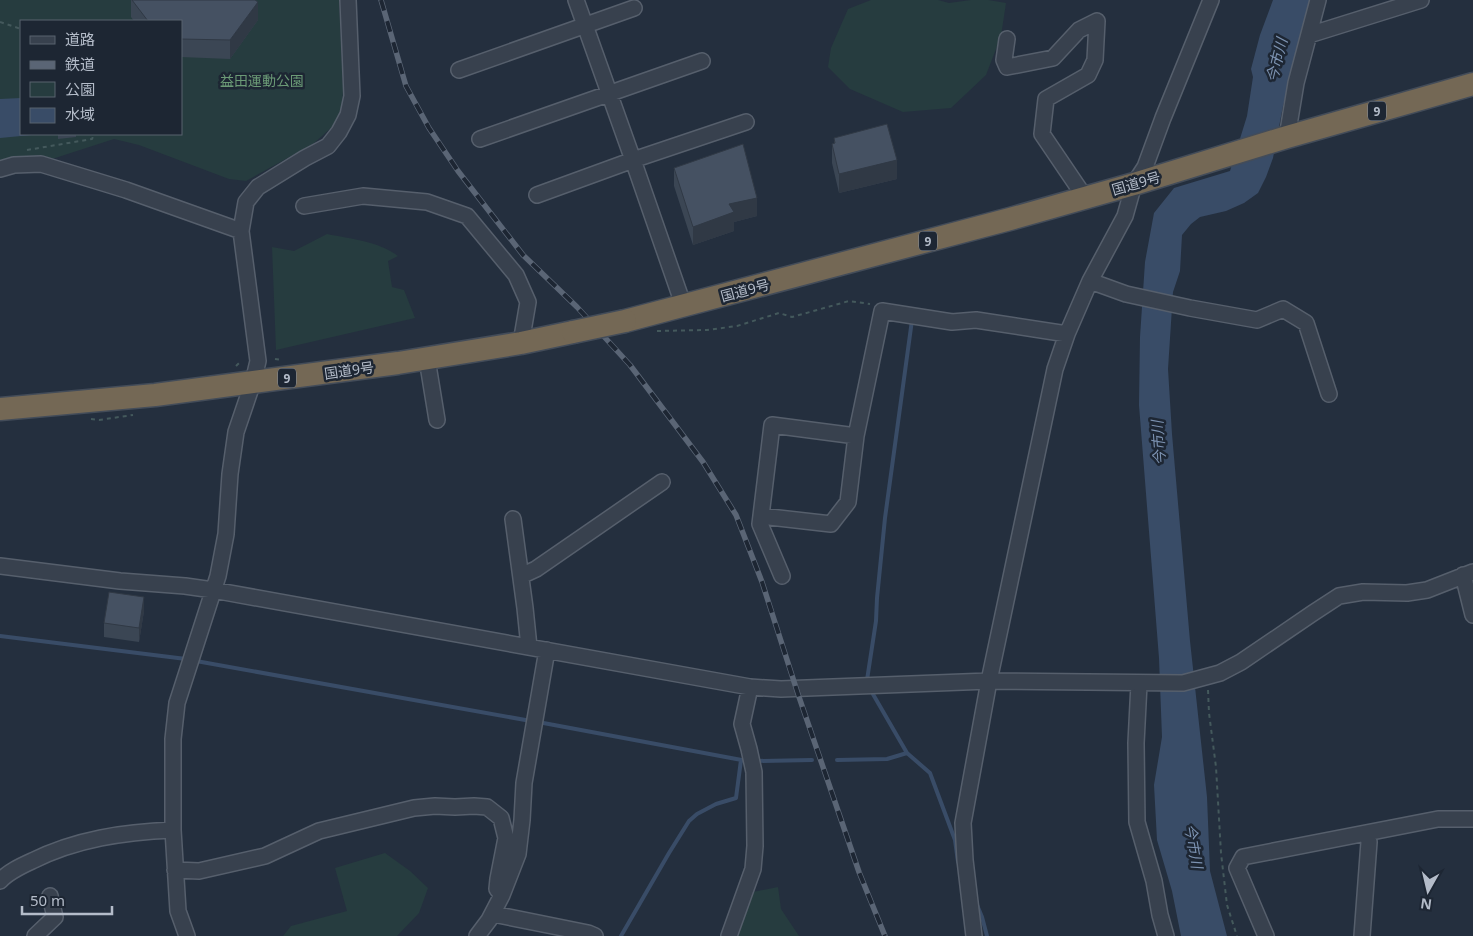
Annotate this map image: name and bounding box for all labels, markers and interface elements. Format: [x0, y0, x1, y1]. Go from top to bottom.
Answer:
legend [20, 20, 182, 135]
text: 道路 [65, 29, 95, 49]
water label: 今市川 [1261, 34, 1292, 84]
text: 鉄道 [65, 54, 95, 74]
park label: 益田運動公園 [220, 71, 304, 90]
text: 公園 [65, 79, 95, 99]
road number: 9 [1368, 102, 1386, 120]
text: 水域 [65, 104, 95, 124]
street label: 国道9号 [1109, 167, 1163, 199]
road number: 9 [919, 232, 937, 250]
street label: 国道9号 [718, 274, 772, 306]
street label: 国道9号 [323, 357, 375, 383]
road number: 9 [278, 368, 296, 388]
water label: 今市川 [1146, 418, 1170, 466]
water label: 今市川 [1180, 822, 1208, 872]
north arrow [1403, 866, 1453, 916]
scale bar [22, 884, 112, 916]
text: 50 m [30, 890, 65, 910]
text: N [1419, 894, 1433, 915]

